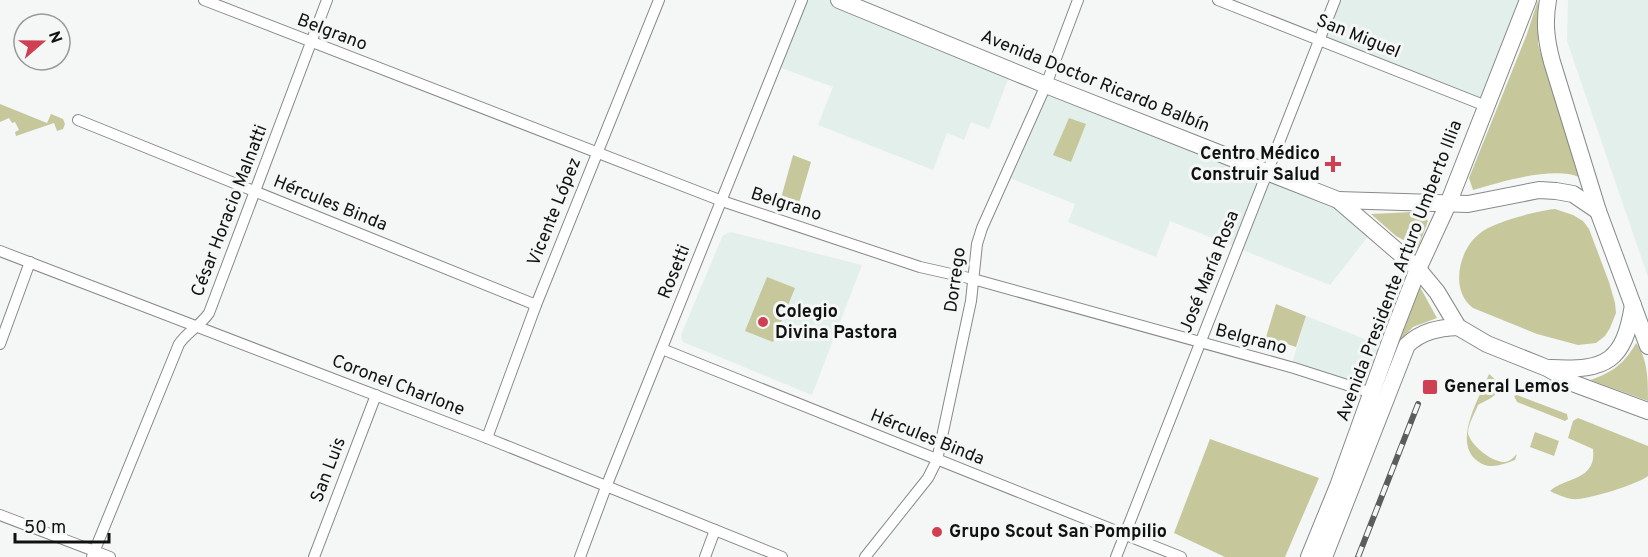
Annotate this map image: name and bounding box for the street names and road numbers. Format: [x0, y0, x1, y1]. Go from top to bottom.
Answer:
street label: Belgrano [294, 9, 370, 57]
street label: San Miguel [1313, 10, 1403, 64]
street label: Avenida Doctor Ricardo Balbín [977, 25, 1213, 139]
street label: Avenida Presidente Arturo Umberto Illia [1332, 117, 1468, 425]
street label: César Horacio Malnatti [187, 122, 273, 300]
street label: Vicente López [523, 154, 587, 270]
street label: Hércules Binda [270, 171, 390, 237]
street label: Belgrano [748, 183, 824, 227]
street label: José María Rosa [1175, 207, 1245, 337]
street label: Rosetti [654, 241, 696, 303]
street label: Dorrego [940, 246, 972, 314]
street label: Belgrano [1213, 319, 1289, 361]
street label: Coronel Charlone [328, 350, 468, 422]
street label: Hércules Binda [867, 405, 987, 471]
street label: San Luis [306, 434, 352, 506]

